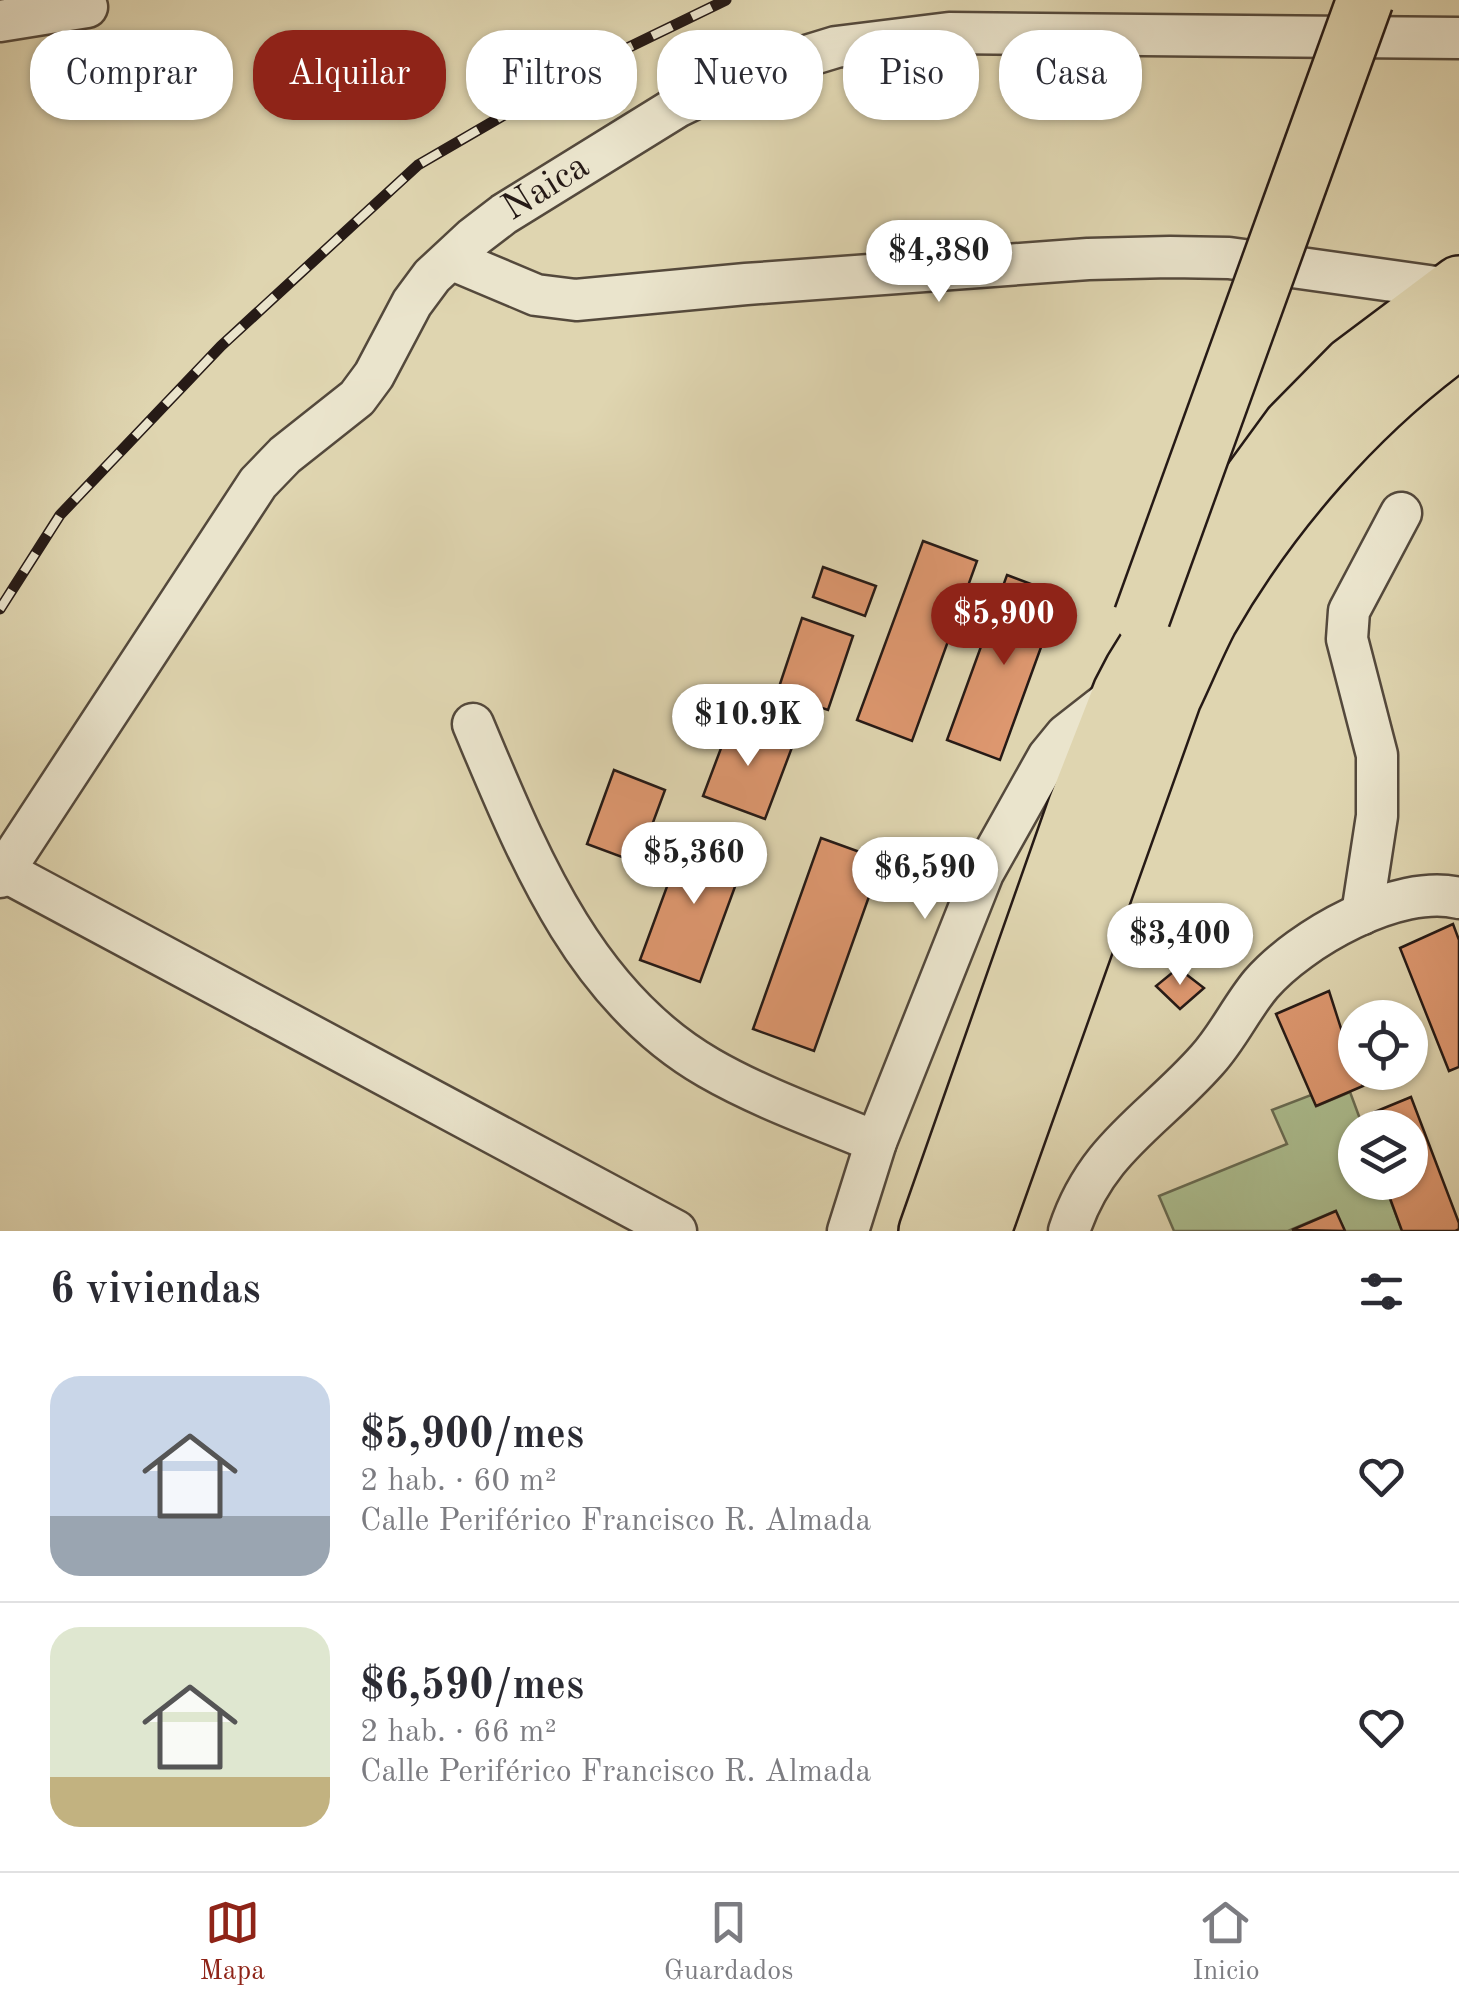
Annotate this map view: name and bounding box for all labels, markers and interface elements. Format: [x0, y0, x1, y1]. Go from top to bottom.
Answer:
chip: Comprar [30, 30, 233, 120]
chip: Alquilar [253, 30, 446, 120]
chip: Filtros [466, 30, 637, 120]
chip: Nuevo [657, 30, 823, 120]
chip: Piso [843, 30, 979, 120]
chip: Casa [999, 30, 1142, 120]
street label: Naica [496, 147, 596, 229]
pin: $4,380 [858, 220, 1020, 305]
text: $4,380 [888, 236, 990, 268]
pin: $5,900 [923, 583, 1085, 668]
text: $5,900 [953, 599, 1055, 631]
pin: $10.9K [667, 684, 829, 769]
text: $10.9K [694, 700, 802, 732]
pin: $5,360 [613, 822, 775, 907]
pin: $6,590 [844, 837, 1006, 922]
text: $5,360 [643, 838, 745, 870]
text: $6,590 [874, 853, 976, 885]
pin: $3,400 [1099, 903, 1261, 988]
text: $3,400 [1129, 919, 1231, 951]
map controls [1338, 1000, 1428, 1200]
button: locate [1338, 1000, 1428, 1090]
button: layers [1338, 1110, 1428, 1200]
icon: filters [1354, 1264, 1409, 1319]
text: 6 viviendas [50, 1270, 261, 1312]
text: $5,900/mes [360, 1415, 584, 1457]
icon: home [130, 1416, 250, 1536]
icon: heart [1354, 1449, 1409, 1504]
text: 2 hab. · 60 m² [360, 1466, 557, 1498]
text: Calle Periférico Francisco R. Almada [360, 1506, 871, 1538]
text: $6,590/mes [360, 1666, 584, 1708]
icon: home [130, 1667, 250, 1787]
icon: heart [1354, 1700, 1409, 1755]
text: 2 hab. · 66 m² [360, 1717, 557, 1749]
text: Calle Periférico Francisco R. Almada [360, 1757, 871, 1789]
tab: Mapa [199, 1895, 265, 1990]
tab: Guardados [664, 1895, 793, 1990]
tab: Inicio [1192, 1895, 1260, 1990]

